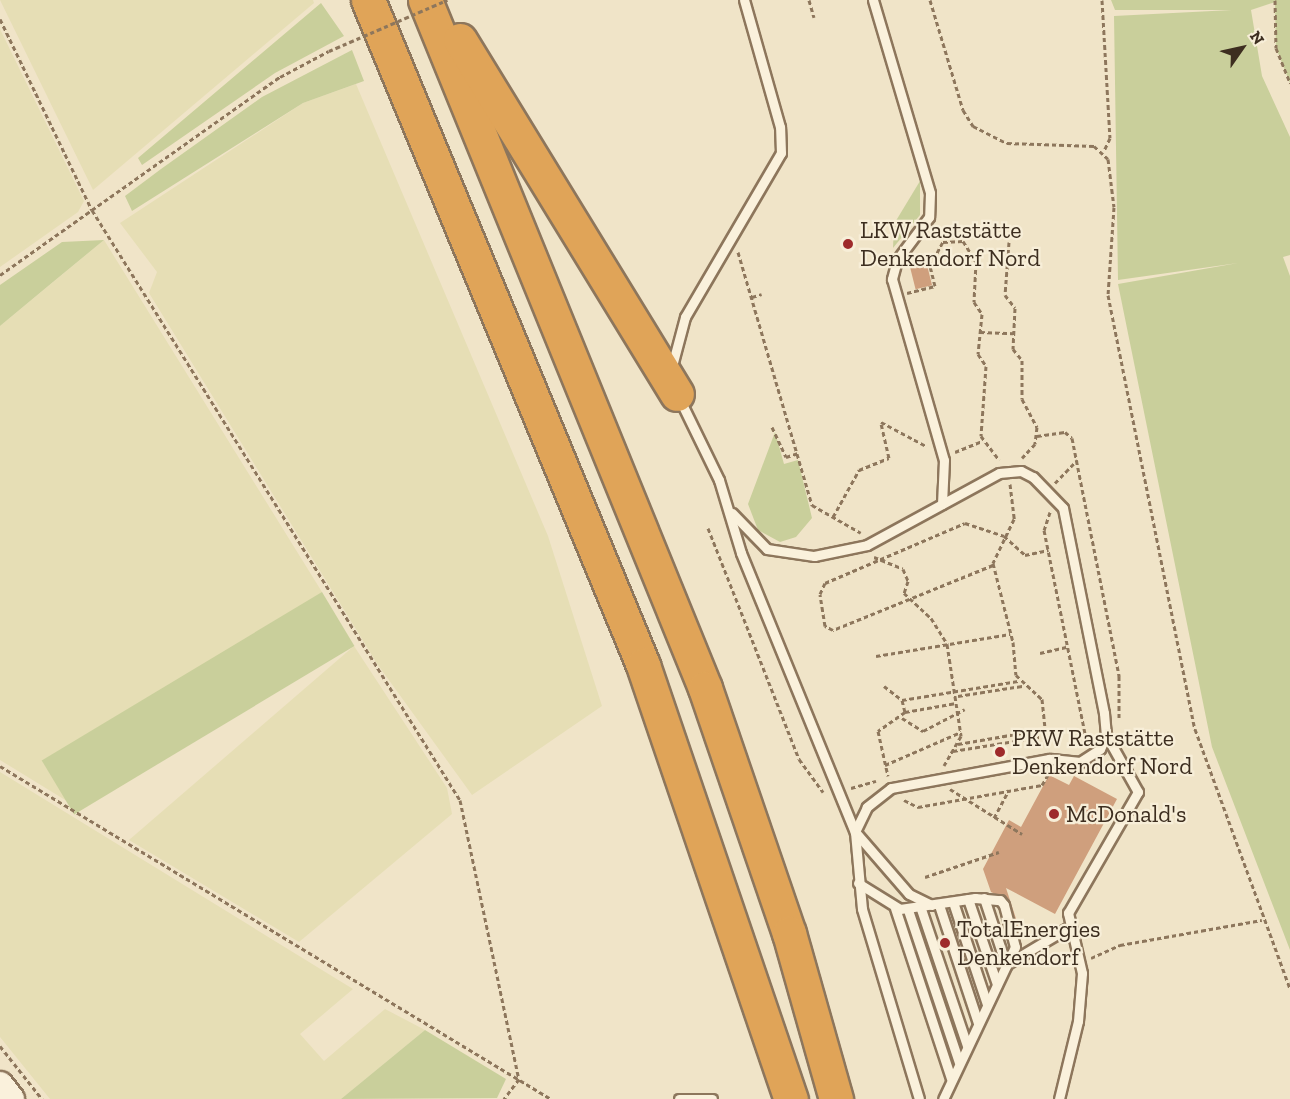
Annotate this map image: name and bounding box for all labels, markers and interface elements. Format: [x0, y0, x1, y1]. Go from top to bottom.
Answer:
north arrow [1212, 18, 1272, 78]
text: N [1246, 27, 1269, 48]
place label: LKW Raststätte Denkendorf Nord [860, 216, 1040, 272]
marker: LKW Raststätte Denkendorf Nord [841, 237, 855, 251]
place label: PKW Raststätte Denkendorf Nord [1012, 724, 1192, 780]
marker: PKW Raststätte Denkendorf Nord [993, 745, 1007, 759]
place label: McDonald's [1066, 800, 1186, 828]
marker: McDonald's [1047, 807, 1061, 821]
place label: TotalEnergies Denkendorf [957, 915, 1100, 971]
marker: TotalEnergies Denkendorf [938, 936, 952, 950]

